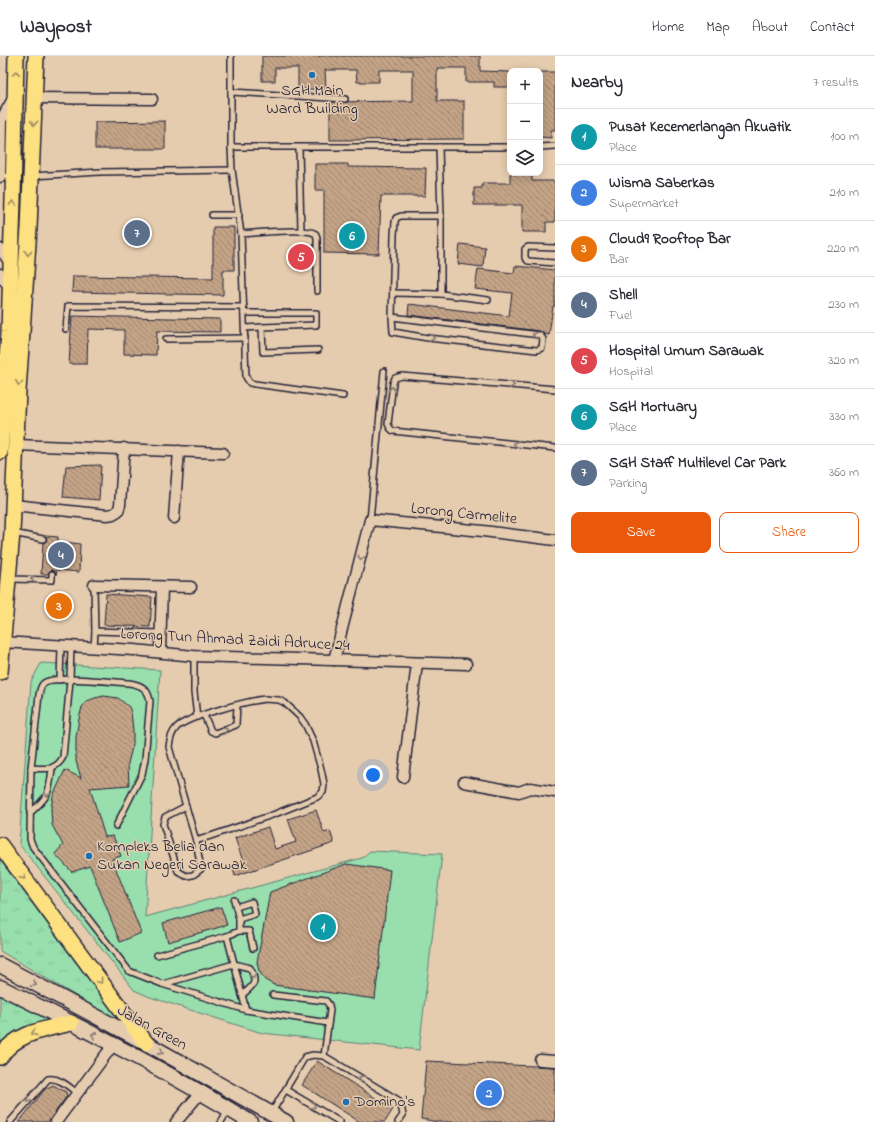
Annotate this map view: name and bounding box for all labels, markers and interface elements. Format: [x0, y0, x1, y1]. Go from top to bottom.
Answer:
text: Waypost [20, 14, 92, 41]
text: Home [652, 17, 684, 38]
text: Map [706, 17, 730, 38]
text: About [752, 17, 788, 38]
text: Contact [810, 17, 855, 38]
map controls [507, 68, 543, 176]
button: + [507, 68, 543, 104]
one-way arrow [11, 70, 20, 76]
marker: SGH Main Ward Building [307, 70, 317, 80]
text: Nearby [571, 70, 623, 95]
text: 7 results [813, 73, 859, 92]
place label: SGH Main Ward Building [266, 79, 358, 121]
button: − [507, 104, 543, 140]
text: Pusat Kecemerlangan Akuatik [609, 116, 791, 138]
one-way arrow [30, 120, 38, 126]
text: 1 [582, 127, 586, 146]
text: 100 m [830, 127, 859, 146]
text: Place [609, 138, 637, 157]
button: layers [507, 140, 543, 176]
text: Wisma Saberkas [609, 172, 715, 194]
text: 2 [581, 183, 587, 202]
text: 210 m [829, 183, 859, 202]
text: Supermarket [609, 194, 679, 213]
one-way arrow [9, 200, 18, 206]
pin: 7 [124, 218, 150, 248]
pin: 6 [339, 221, 365, 251]
text: Cloud9 Rooftop Bar [609, 228, 731, 250]
text: 3 [581, 239, 587, 258]
text: 220 m [827, 239, 859, 258]
pin: 5 [288, 242, 314, 272]
one-way arrow [23, 250, 32, 256]
text: Bar [609, 250, 629, 269]
text: Shell [609, 284, 638, 306]
text: 4 [581, 295, 587, 314]
text: 230 m [828, 295, 859, 314]
text: Fuel [609, 306, 632, 325]
one-way arrow [532, 332, 539, 340]
one-way arrow [429, 333, 435, 342]
text: Hospital Umum Sarawak [609, 340, 763, 362]
text: 5 [580, 351, 588, 370]
text: 320 m [828, 351, 859, 370]
text: Hospital [609, 362, 653, 381]
one-way arrow [14, 379, 23, 386]
one-way arrow [509, 380, 515, 389]
one-way arrow [387, 386, 396, 393]
text: SGH Mortuary [609, 396, 697, 418]
text: 6 [581, 407, 587, 426]
text: 330 m [829, 407, 859, 426]
text: Place [609, 418, 637, 437]
one-way arrow [513, 440, 519, 449]
text: SGH Staff Multilevel Car Park [609, 452, 786, 474]
text: 7 [581, 463, 587, 482]
text: 360 m [829, 463, 859, 482]
text: Parking [609, 474, 647, 493]
street label: Lorong Carmelite [410, 496, 519, 532]
button: Save [571, 512, 711, 553]
button: Share [719, 512, 859, 553]
pin: 4 [48, 540, 74, 570]
one-way arrow [357, 555, 365, 561]
one-way arrow [30, 575, 36, 584]
pin: 3 [46, 591, 72, 621]
street label: Lorong Tun Ahmad Zaidi Adruce 24 [120, 622, 351, 658]
one-way arrow [221, 726, 228, 734]
your location [363, 765, 383, 785]
one-way arrow [43, 790, 51, 797]
place label: Kompleks Belia dan Sukan Negeri Sarawak [97, 835, 248, 877]
marker: Kompleks Belia dan Sukan Negeri Sarawak [84, 851, 94, 861]
one-way arrow [18, 872, 25, 879]
pin: 1 [310, 912, 336, 942]
one-way arrow [248, 972, 257, 979]
one-way arrow [96, 977, 103, 984]
one-way arrow [30, 979, 38, 986]
street label: Jalan Green [113, 999, 192, 1057]
one-way arrow [31, 1028, 38, 1037]
one-way arrow [90, 1032, 98, 1039]
one-way arrow [157, 1047, 164, 1054]
one-way arrow [358, 1076, 365, 1083]
pin: 2 [476, 1078, 502, 1108]
place label: Domino's [353, 1090, 415, 1114]
one-way arrow [26, 1096, 33, 1103]
marker: Domino's [341, 1097, 351, 1107]
one-way arrow [309, 1101, 316, 1109]

